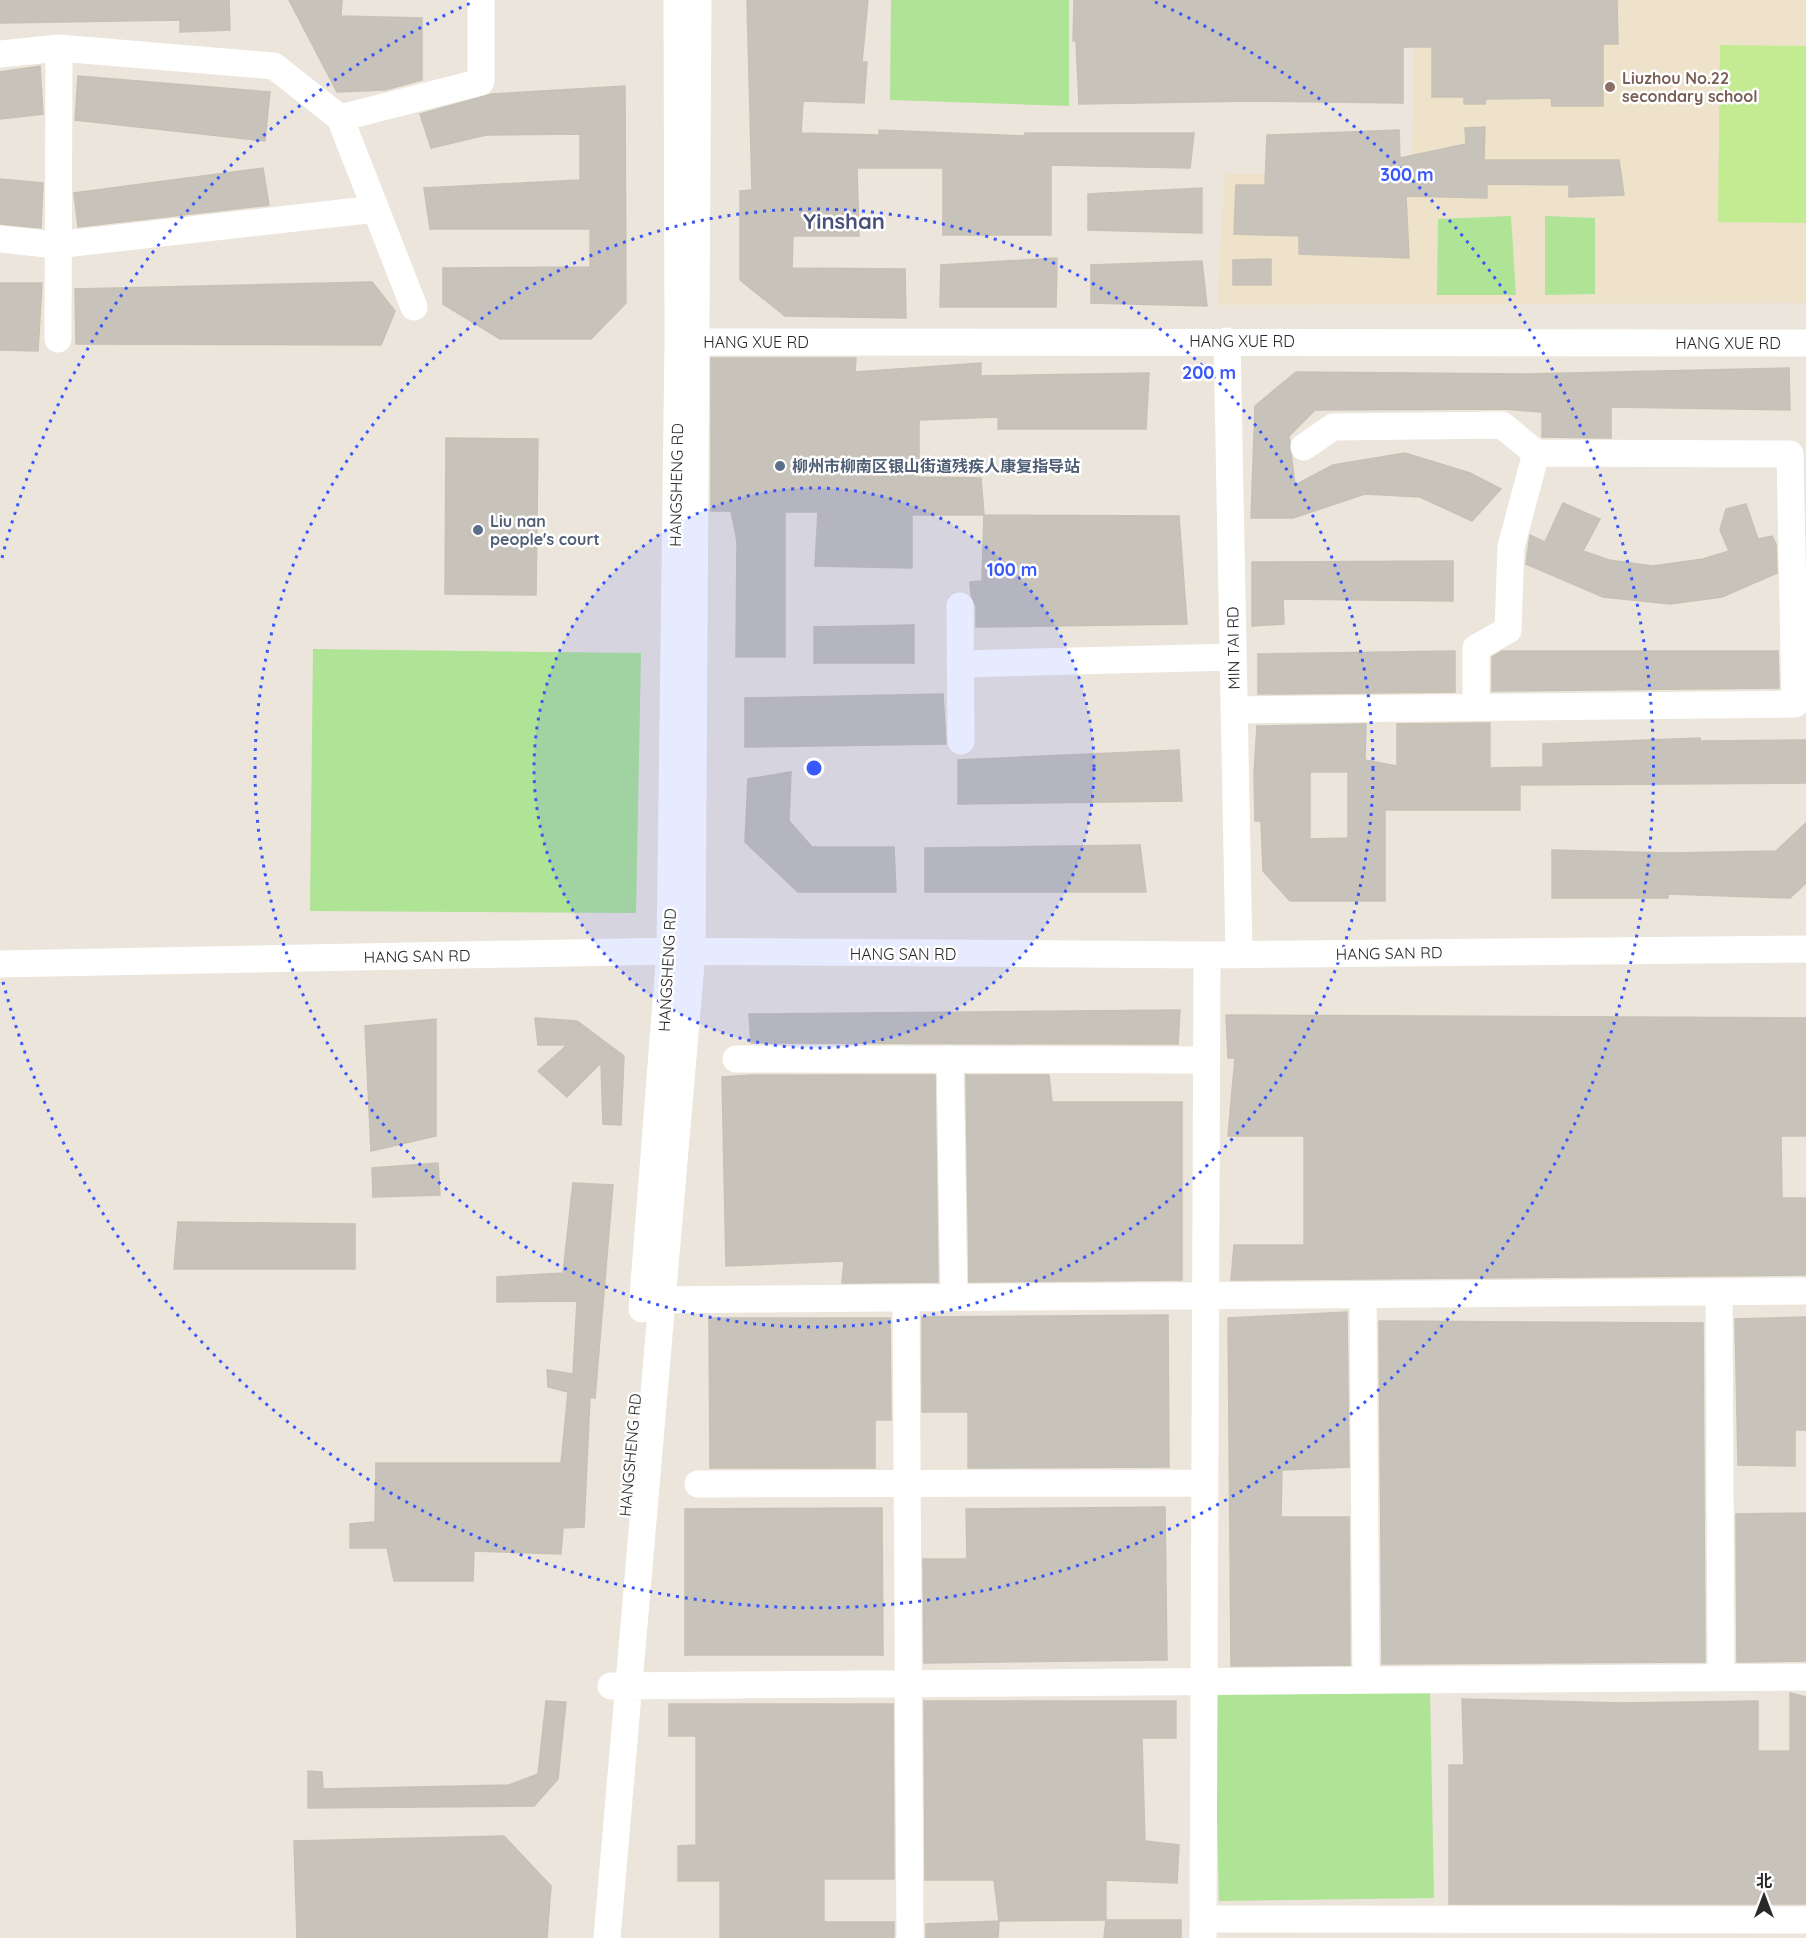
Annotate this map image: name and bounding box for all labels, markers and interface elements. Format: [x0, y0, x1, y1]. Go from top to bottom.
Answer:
place label: Liuzhou No.22 secondary school [1622, 68, 1758, 106]
marker: Liuzhou No.22 secondary school [1603, 80, 1617, 94]
text: 300 m [1380, 163, 1434, 186]
district label: Yinshan [803, 207, 885, 235]
street label: HANG XUE RD [1189, 331, 1295, 351]
street label: HANG XUE RD [703, 332, 809, 352]
street label: HANG XUE RD [1675, 333, 1781, 353]
text: 200 m [1182, 361, 1236, 384]
street label: HANGSHENG RD [665, 423, 687, 547]
place label: 柳州市柳南区银山街道残疾人康复指导站 [792, 456, 1080, 476]
marker: 柳州市柳南区银山街道残疾人康复指导站 [773, 459, 787, 473]
place label: Liu nan people's court [490, 511, 600, 549]
marker: Liu nan people's court [471, 523, 485, 537]
text: 100 m [987, 558, 1037, 581]
street label: MIN TAI RD [1222, 606, 1244, 690]
centre of rings [804, 758, 824, 778]
street label: HANGSHENG RD [654, 908, 680, 1032]
street label: HANG SAN RD [1336, 942, 1442, 964]
street label: HANG SAN RD [850, 944, 956, 964]
street label: HANG SAN RD [364, 945, 470, 967]
street label: HANGSHENG RD [615, 1393, 645, 1517]
north arrow [1734, 1866, 1794, 1926]
text: 北 [1756, 1871, 1772, 1891]

